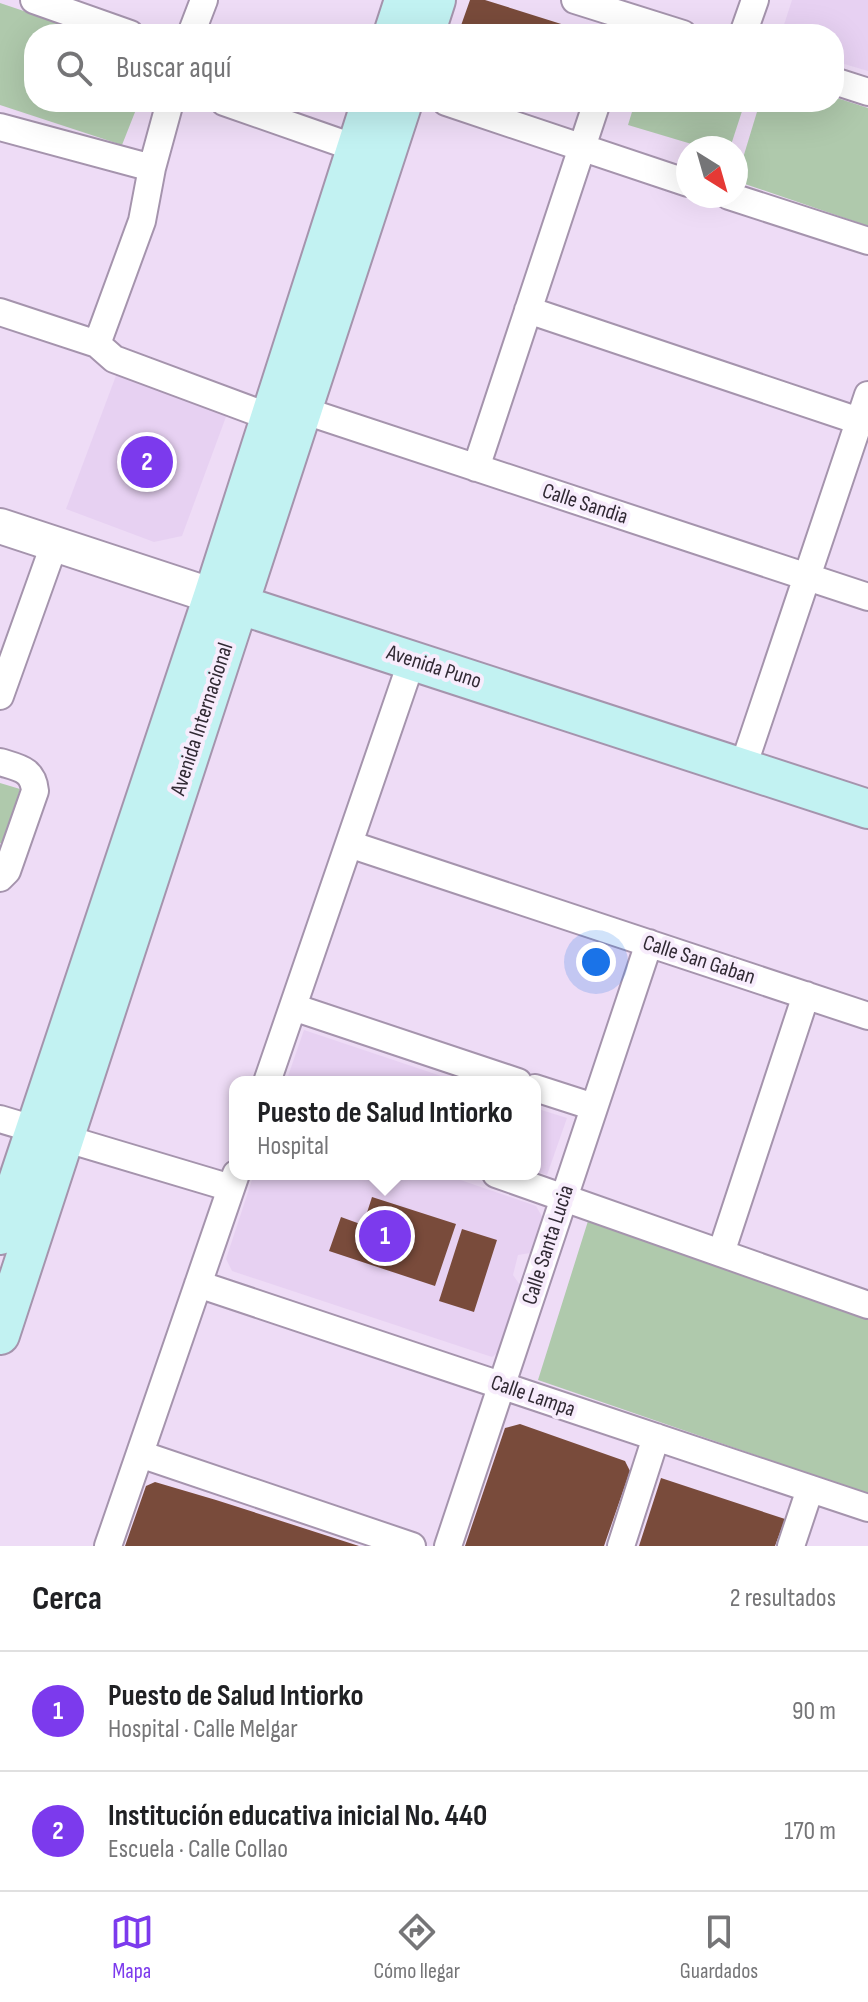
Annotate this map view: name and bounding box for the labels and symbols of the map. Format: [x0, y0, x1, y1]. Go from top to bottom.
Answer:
north arrow [676, 136, 748, 208]
pin: 2 [121, 432, 173, 492]
street label: Calle Sandia [539, 478, 631, 530]
street label: Avenida Internacional [164, 639, 239, 800]
street label: Avenida Puno [382, 639, 485, 695]
street label: Calle San Gaban [639, 929, 759, 991]
your location [576, 942, 616, 982]
street label: Calle Santa Lucia [516, 1182, 580, 1308]
pin: 1 [359, 1206, 411, 1266]
street label: Calle Lampa [487, 1369, 579, 1423]

